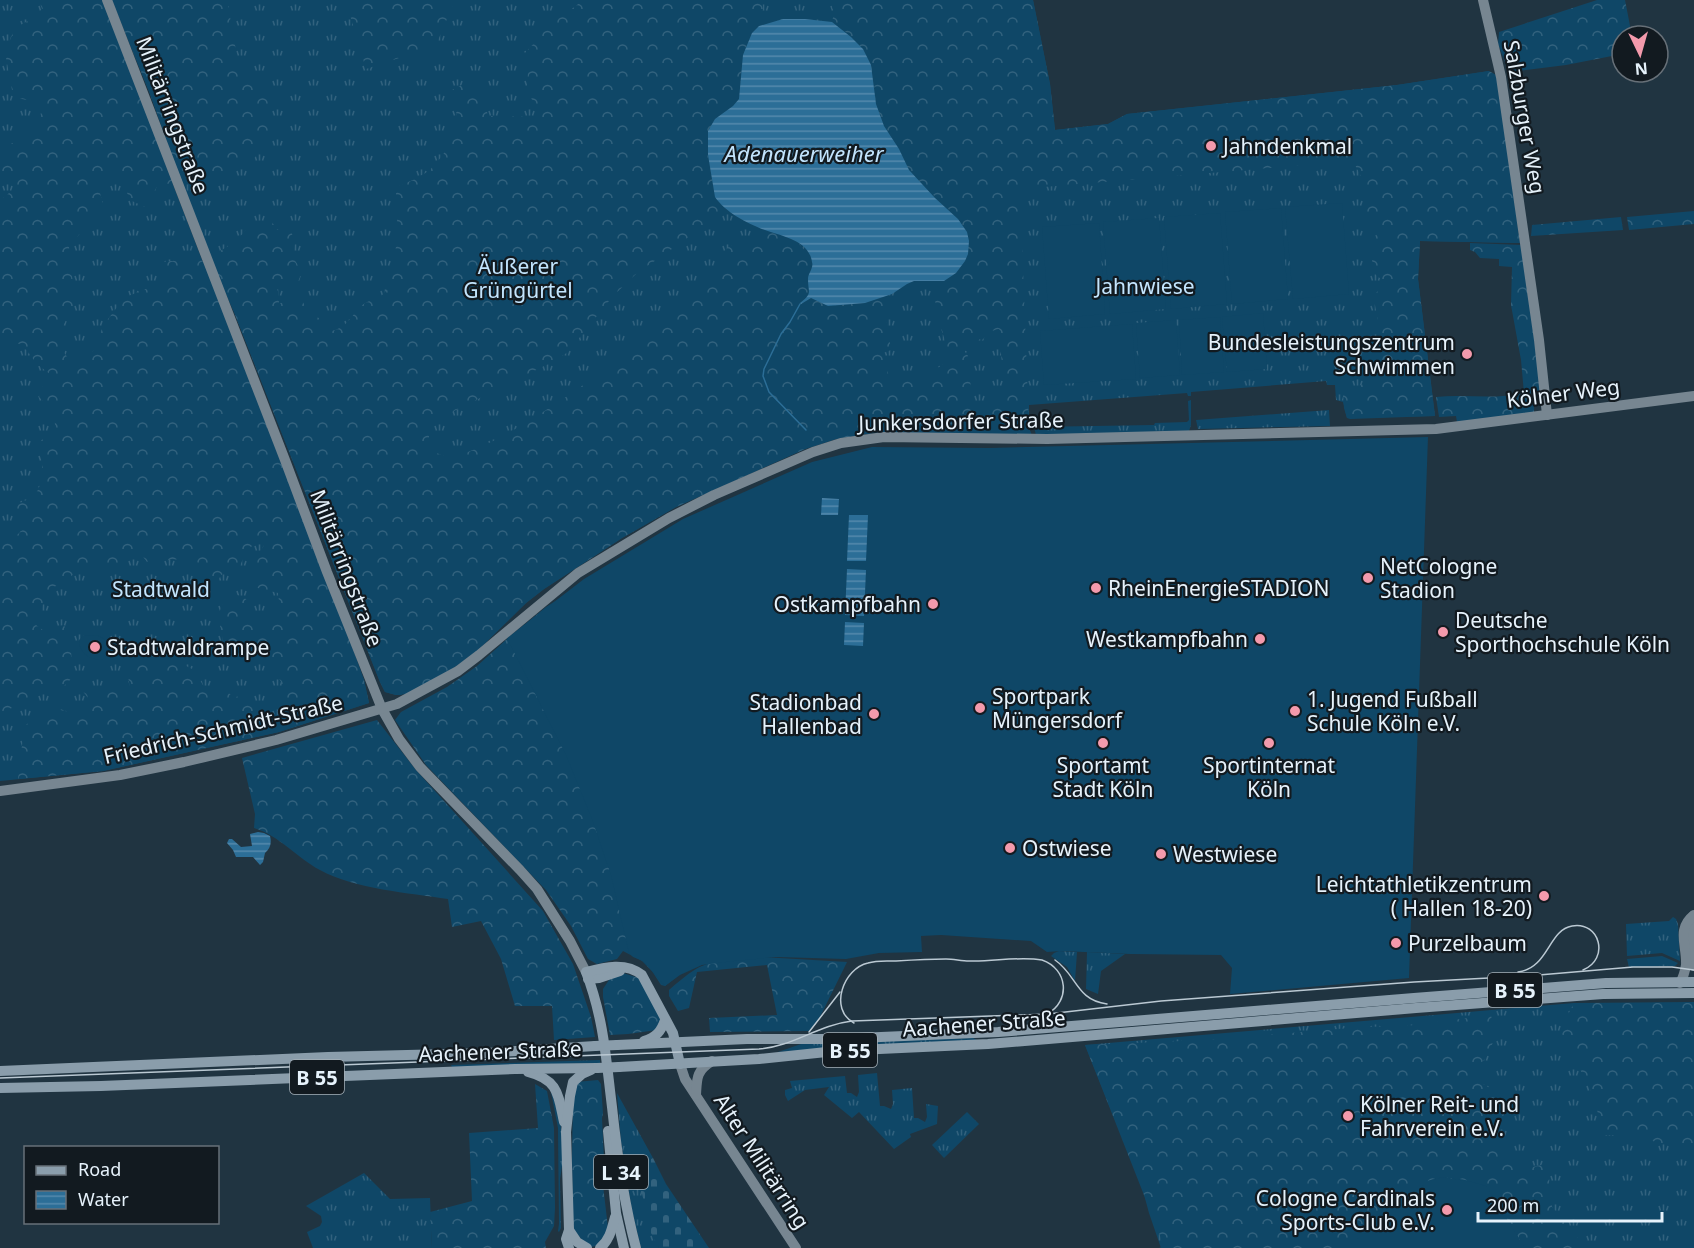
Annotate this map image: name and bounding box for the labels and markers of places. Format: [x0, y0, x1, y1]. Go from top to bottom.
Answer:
place label: Jahndenkmal [1221, 132, 1352, 160]
marker: Jahndenkmal [1204, 139, 1218, 153]
place label: Bundesleistungszentrum Schwimmen [1208, 328, 1455, 380]
marker: Bundesleistungszentrum Schwimmen [1460, 347, 1474, 361]
place label: NetCologne Stadion [1380, 552, 1497, 604]
marker: NetCologne Stadion [1361, 571, 1375, 585]
place label: RheinEnergieSTADION [1108, 574, 1329, 602]
marker: RheinEnergieSTADION [1089, 581, 1103, 595]
place label: Ostkampfbahn [774, 590, 921, 618]
marker: Ostkampfbahn [926, 597, 940, 611]
place label: Deutsche Sporthochschule Köln [1455, 606, 1670, 658]
place label: Westkampfbahn [1086, 625, 1248, 653]
marker: Deutsche Sporthochschule Köln [1436, 625, 1450, 639]
marker: Westkampfbahn [1253, 632, 1267, 646]
place label: Stadtwaldrampe [107, 633, 269, 661]
marker: Stadtwaldrampe [88, 640, 102, 654]
place label: Sportpark Müngersdorf [992, 682, 1124, 734]
place label: 1. Jugend Fußball Schule Köln e.V. [1307, 685, 1478, 737]
place label: Stadionbad Hallenbad [749, 688, 862, 740]
marker: Sportpark Müngersdorf [973, 701, 987, 715]
marker: 1. Jugend Fußball Schule Köln e.V. [1288, 704, 1302, 718]
marker: Stadionbad Hallenbad [867, 707, 881, 721]
marker: Sportamt Stadt Köln [1096, 736, 1110, 750]
marker: Sportinternat Köln [1262, 736, 1276, 750]
place label: Sportamt Stadt Köln [1053, 751, 1153, 803]
place label: Sportinternat Köln [1203, 751, 1336, 803]
place label: Ostwiese [1022, 834, 1112, 862]
place label: Westwiese [1173, 840, 1277, 868]
marker: Ostwiese [1003, 841, 1017, 855]
marker: Westwiese [1154, 847, 1168, 861]
place label: Leichtathletikzentrum ( Hallen 18-20) [1316, 870, 1532, 922]
marker: Leichtathletikzentrum ( Hallen 18-20) [1537, 889, 1551, 903]
place label: Purzelbaum [1408, 929, 1527, 957]
marker: Purzelbaum [1389, 936, 1403, 950]
place label: Kölner Reit- und Fahrverein e.V. [1360, 1090, 1519, 1142]
marker: Kölner Reit- und Fahrverein e.V. [1341, 1109, 1355, 1123]
place label: Cologne Cardinals Sports-Club e.V. [1256, 1184, 1435, 1236]
marker: Cologne Cardinals Sports-Club e.V. [1440, 1203, 1454, 1217]

